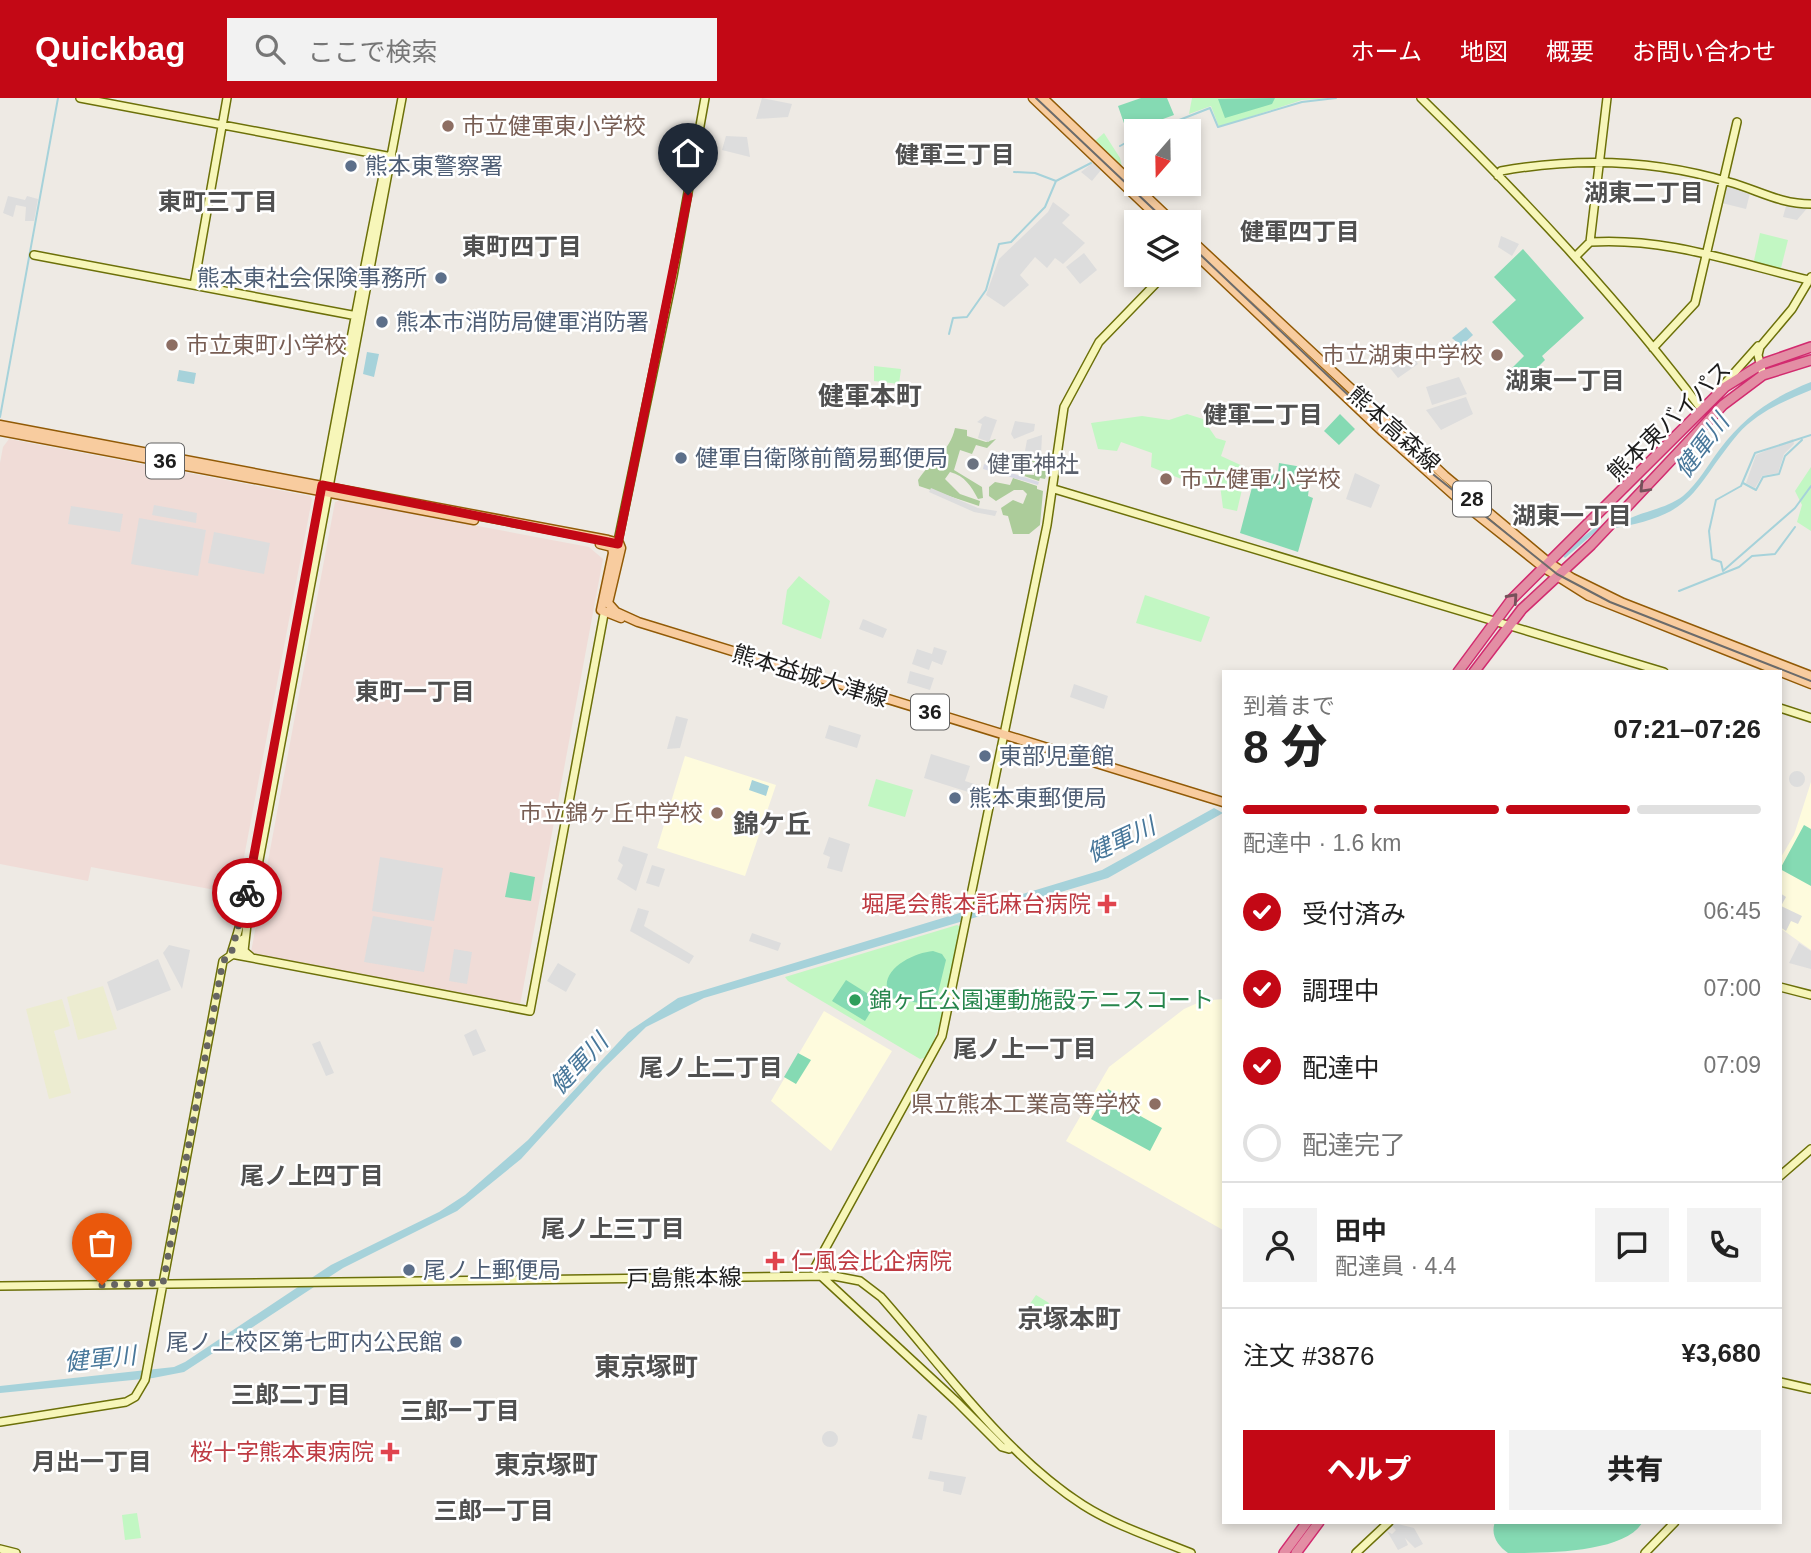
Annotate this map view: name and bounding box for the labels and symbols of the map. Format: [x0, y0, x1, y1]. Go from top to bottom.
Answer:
place label: 市立健軍東小学校 [462, 113, 646, 139]
marker: 市立健軍東小学校 [440, 118, 456, 134]
north arrow [1124, 119, 1200, 196]
pin [658, 123, 718, 195]
district label: 健軍三丁目 [895, 141, 1015, 168]
place label: 熊本東警察署 [365, 153, 503, 179]
marker: 熊本東警察署 [343, 158, 359, 174]
district label: 湖東二丁目 [1584, 179, 1704, 206]
district label: 東町三丁目 [158, 188, 278, 215]
district label: 健軍四丁目 [1240, 218, 1360, 245]
district label: 東町四丁目 [462, 233, 582, 260]
place label: 熊本東社会保険事務所 [197, 265, 427, 291]
marker: 熊本東社会保険事務所 [433, 270, 449, 286]
place label: 熊本市消防局健軍消防署 [396, 309, 649, 335]
marker: 熊本市消防局健軍消防署 [374, 314, 390, 330]
place label: 市立東町小学校 [186, 332, 347, 358]
marker: 市立東町小学校 [164, 337, 180, 353]
place label: 市立湖東中学校 [1322, 342, 1483, 368]
marker: 市立湖東中学校 [1489, 347, 1505, 363]
street label: 熊本東バイパス [1602, 356, 1736, 486]
district label: 湖東一丁目 [1505, 367, 1625, 394]
district label: 健軍本町 [818, 381, 922, 411]
street label: 熊本高森線 [1343, 381, 1445, 477]
district label: 健軍二丁目 [1203, 401, 1323, 428]
water label: 健軍川 [1669, 406, 1736, 483]
road number: 36 [146, 444, 184, 478]
place label: 健軍自衛隊前簡易郵便局 [695, 445, 948, 471]
marker: 健軍自衛隊前簡易郵便局 [673, 450, 689, 466]
place label: 健軍神社 [987, 451, 1079, 477]
marker: 健軍神社 [965, 456, 981, 472]
place label: 市立健軍小学校 [1180, 466, 1341, 492]
marker: 市立健軍小学校 [1158, 471, 1174, 487]
one-way arrow [1640, 480, 1652, 493]
road number: 28 [1453, 482, 1491, 516]
district label: 湖東一丁目 [1512, 502, 1632, 529]
one-way arrow [1505, 593, 1518, 606]
street label: 熊本益城大津線 [729, 640, 891, 712]
district label: 東町一丁目 [355, 678, 475, 705]
road number: 36 [911, 694, 949, 730]
place label: 東部児童館 [999, 743, 1114, 769]
marker: 東部児童館 [977, 748, 993, 764]
place label: 熊本東郵便局 [969, 785, 1107, 811]
marker: 熊本東郵便局 [947, 790, 963, 806]
place label: 市立錦ヶ丘中学校 [519, 800, 703, 826]
marker: 市立錦ヶ丘中学校 [709, 805, 725, 821]
district label: 錦ケ丘 [733, 809, 811, 839]
water label: 健軍川 [1082, 811, 1162, 867]
courier [212, 858, 282, 928]
place label: 堀尾会熊本託麻台病院 [861, 891, 1091, 917]
marker: 堀尾会熊本託麻台病院 [1097, 894, 1117, 914]
place label: 錦ヶ丘公園運動施設テニスコート [869, 987, 1214, 1013]
marker: 錦ヶ丘公園運動施設テニスコート [847, 992, 863, 1008]
water label: 健軍川 [544, 1026, 615, 1099]
district label: 尾ノ上一丁目 [953, 1035, 1097, 1062]
district label: 尾ノ上二丁目 [639, 1054, 783, 1081]
place label: 県立熊本工業高等学校 [911, 1091, 1141, 1117]
marker: 県立熊本工業高等学校 [1147, 1096, 1163, 1112]
district label: 尾ノ上四丁目 [240, 1162, 384, 1189]
pin [72, 1213, 132, 1285]
district label: 尾ノ上三丁目 [541, 1215, 685, 1242]
place label: 仁風会比企病院 [791, 1248, 952, 1274]
marker: 仁風会比企病院 [765, 1251, 785, 1271]
place label: 尾ノ上郵便局 [423, 1257, 561, 1283]
marker: 尾ノ上郵便局 [401, 1262, 417, 1278]
street label: 戸島熊本線 [626, 1264, 742, 1292]
district label: 京塚本町 [1017, 1304, 1121, 1334]
place label: 尾ノ上校区第七町内公民館 [166, 1329, 442, 1355]
marker: 尾ノ上校区第七町内公民館 [448, 1334, 464, 1350]
water label: 健軍川 [63, 1341, 140, 1376]
district label: 東京塚町 [594, 1352, 698, 1382]
district label: 三郎二丁目 [231, 1381, 351, 1408]
district label: 三郎一丁目 [400, 1397, 520, 1424]
place label: 桜十字熊本東病院 [190, 1439, 374, 1465]
marker: 桜十字熊本東病院 [380, 1442, 400, 1462]
district label: 月出一丁目 [32, 1448, 152, 1475]
district label: 東京塚町 [494, 1450, 598, 1480]
district label: 三郎一丁目 [434, 1497, 554, 1524]

